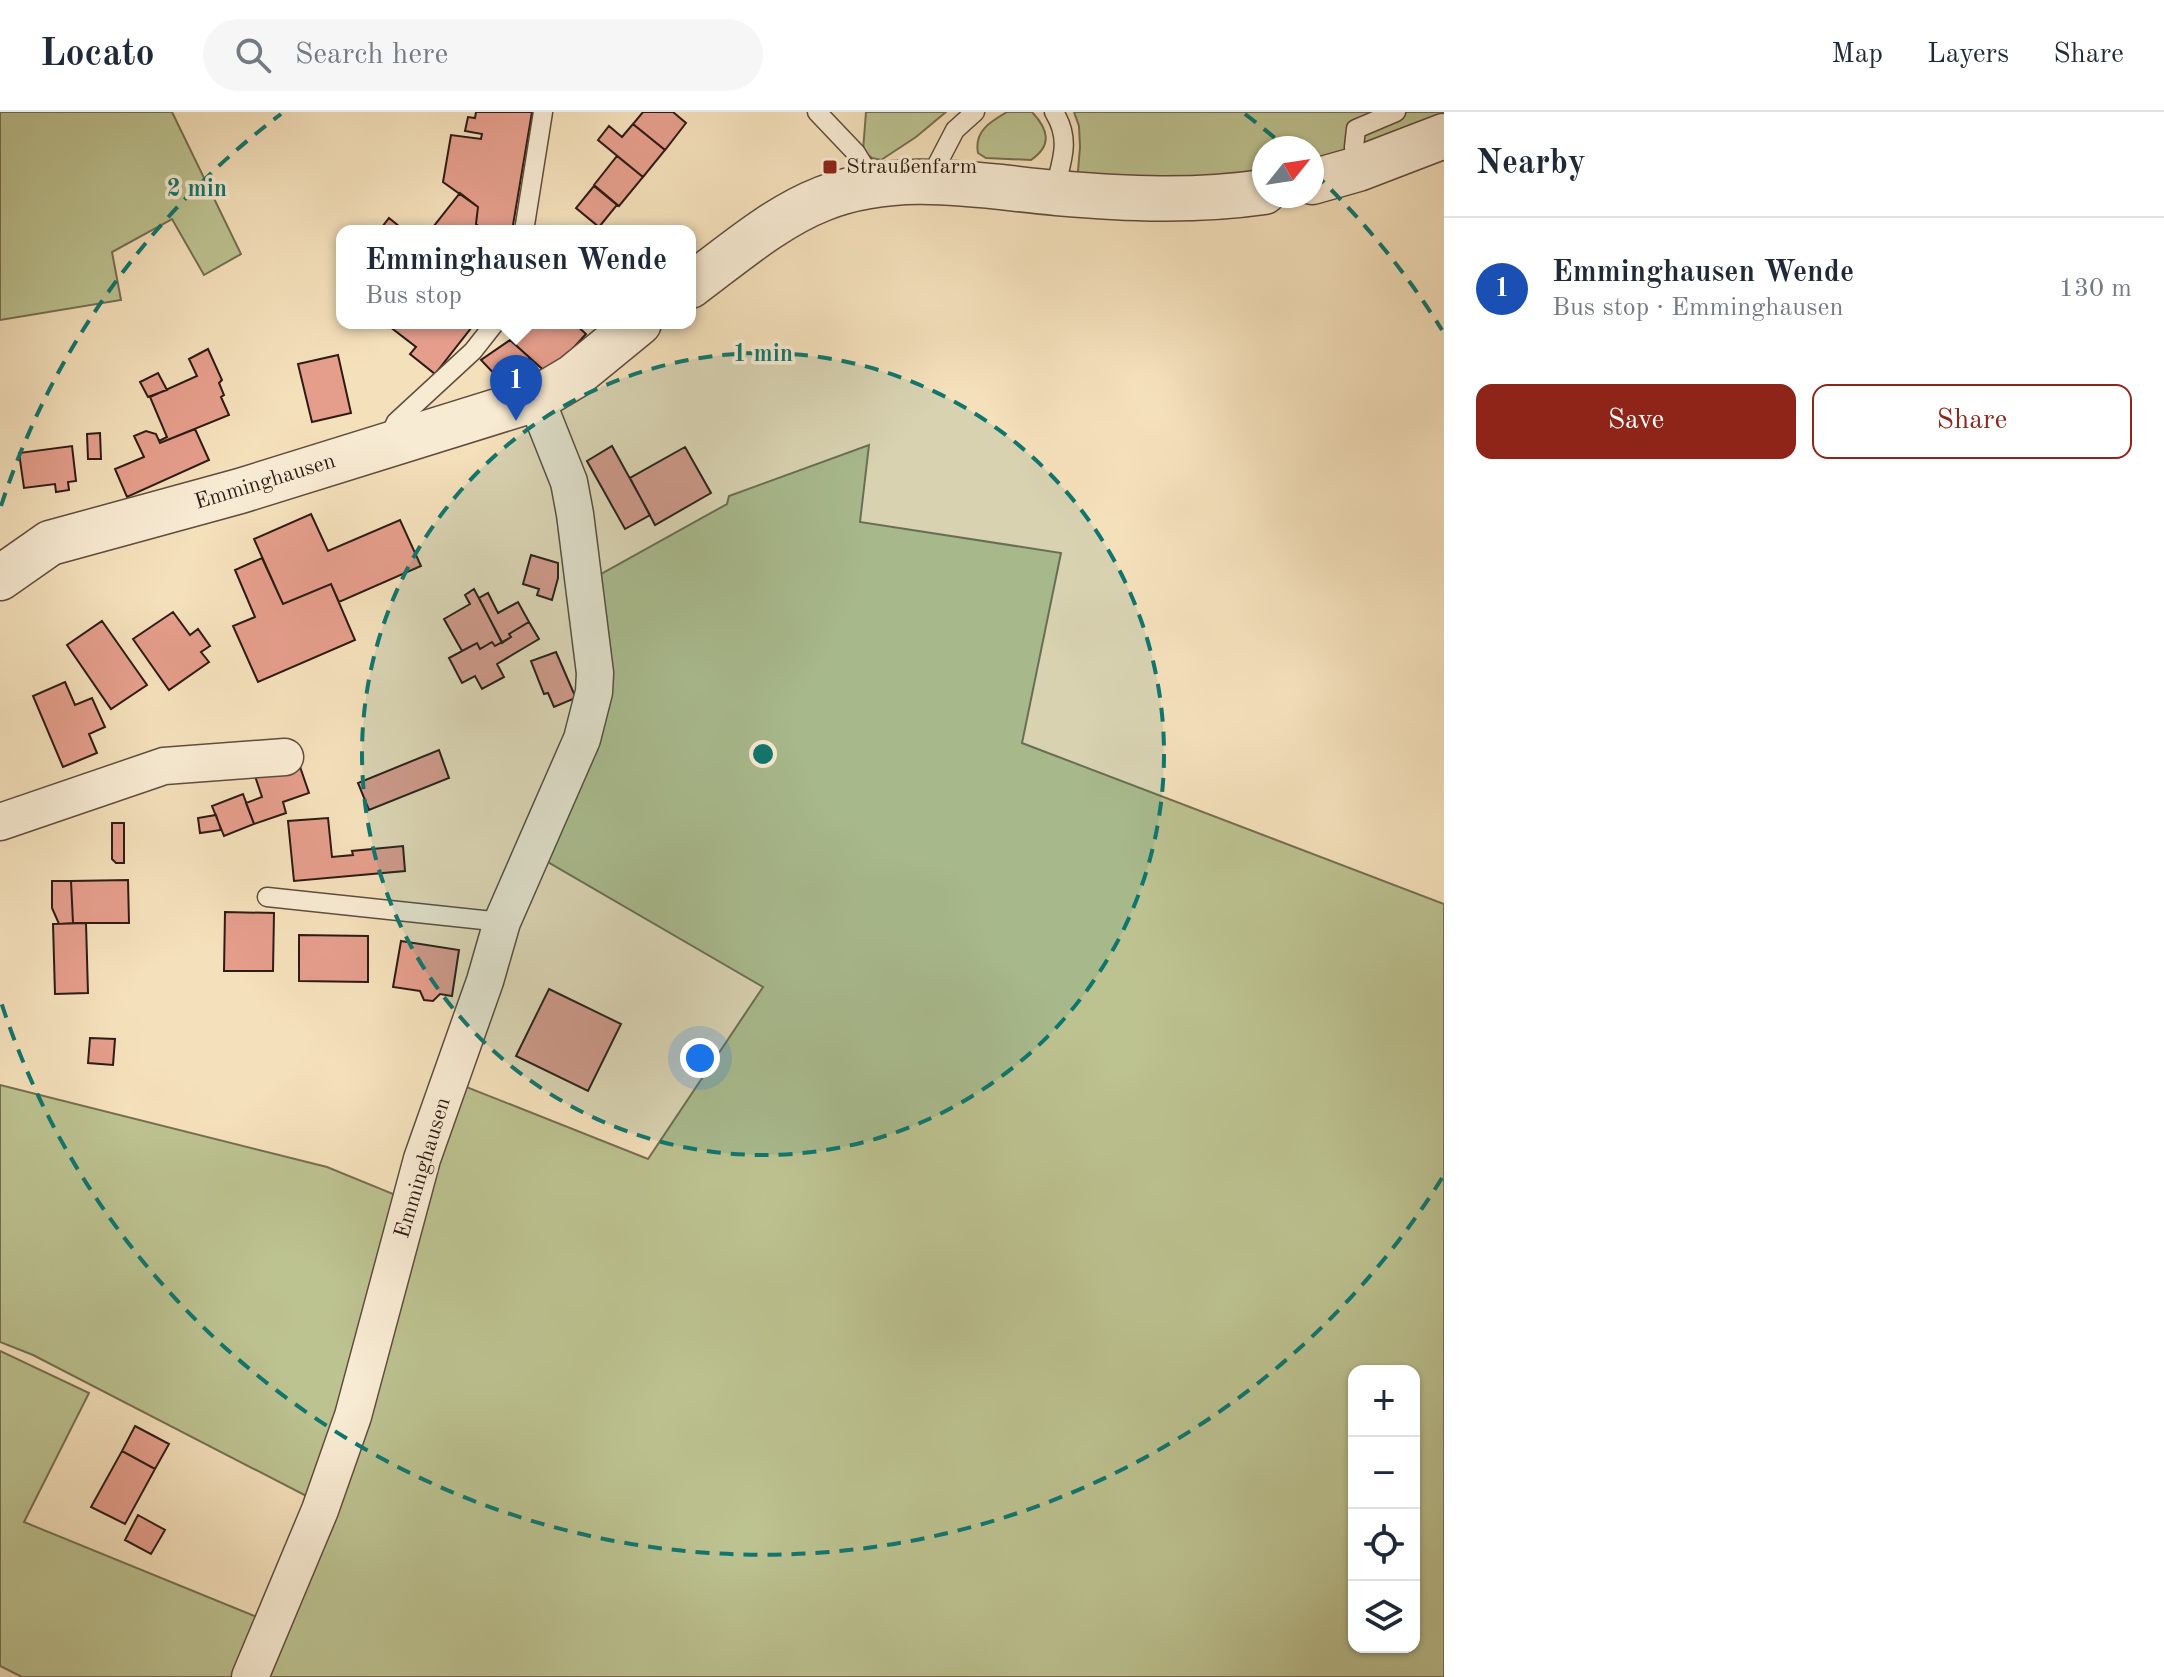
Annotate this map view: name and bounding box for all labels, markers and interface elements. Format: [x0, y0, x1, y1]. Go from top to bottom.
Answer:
search box [203, 19, 763, 91]
icon: search [231, 33, 275, 77]
text: Locato [40, 36, 155, 74]
text: Search here [295, 40, 448, 70]
text: Map [1831, 41, 1883, 69]
text: Layers [1927, 41, 2009, 69]
text: Share [2053, 41, 2124, 69]
north arrow [1252, 136, 1324, 208]
text: Nearby [1476, 147, 1586, 181]
place label: Straußenfarm [846, 156, 977, 178]
marker: Straußenfarm [821, 158, 839, 176]
text: 2 min [167, 178, 227, 202]
popup [336, 225, 696, 329]
text: Emminghausen Wende [365, 246, 667, 276]
text: Emminghausen Wende [1552, 258, 1854, 288]
text: 1 [1494, 276, 1510, 302]
text: 130 m [2059, 276, 2132, 302]
text: Bus stop [365, 283, 462, 309]
text: Bus stop · Emminghausen [1552, 295, 1843, 321]
text: 1 min [733, 343, 793, 367]
pin: 1 [490, 355, 542, 421]
button: Save [1476, 384, 1796, 459]
button: Share [1812, 384, 2132, 459]
street label: Emminghausen [192, 450, 338, 514]
centre of rings [749, 740, 777, 768]
your location [680, 1038, 720, 1078]
street label: Emminghausen [391, 1095, 455, 1241]
map controls [1348, 1365, 1420, 1653]
button: + [1348, 1365, 1420, 1437]
button: − [1348, 1437, 1420, 1509]
button: locate [1348, 1509, 1420, 1581]
button: layers [1348, 1581, 1420, 1653]

